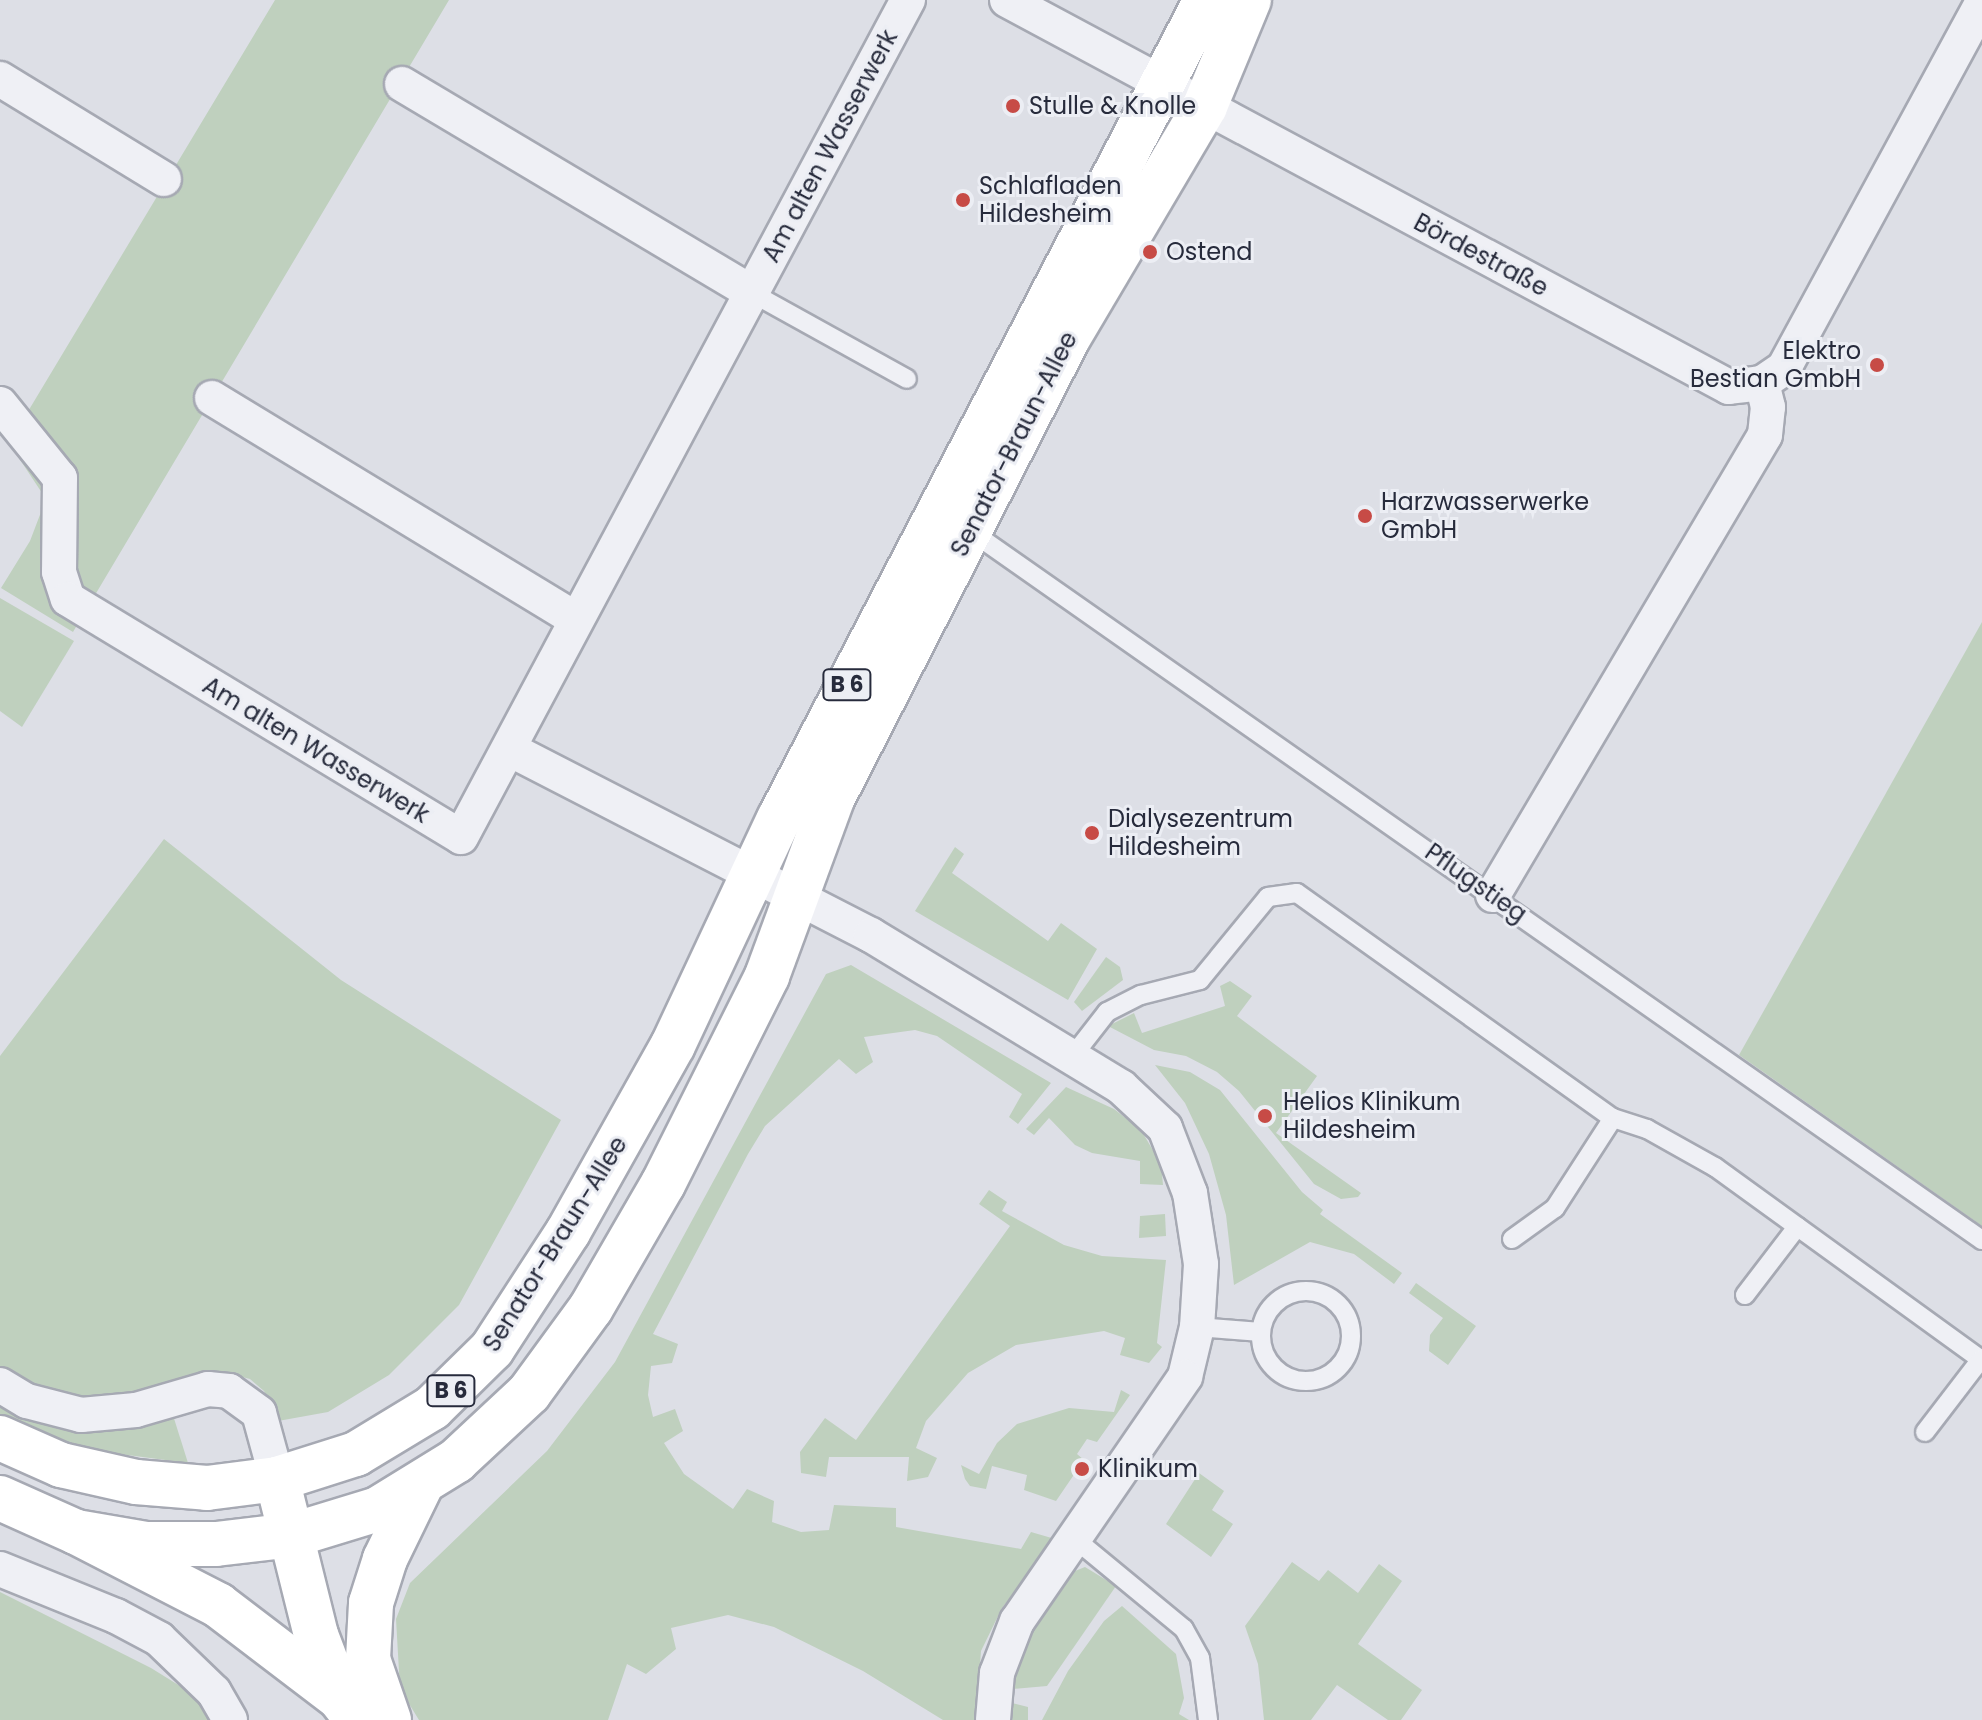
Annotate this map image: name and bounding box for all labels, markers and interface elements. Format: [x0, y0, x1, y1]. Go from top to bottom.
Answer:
street label: Am alten Wasserwerk [756, 25, 904, 267]
place label: Stulle & Knolle [1029, 92, 1196, 120]
marker: Stulle & Knolle [1004, 97, 1022, 115]
place label: Schlafladen Hildesheim [979, 172, 1122, 228]
marker: Schlafladen Hildesheim [954, 191, 972, 209]
street label: Bördestraße [1409, 208, 1553, 302]
place label: Ostend [1166, 238, 1253, 266]
marker: Ostend [1141, 243, 1159, 261]
street label: Senator-Braun-Allee [945, 327, 1083, 561]
place label: Elektro Bestian GmbH [1690, 337, 1861, 393]
marker: Elektro Bestian GmbH [1868, 356, 1886, 374]
place label: Harzwasserwerke GmbH [1381, 488, 1589, 544]
marker: Harzwasserwerke GmbH [1356, 507, 1374, 525]
road number: B 6 [821, 667, 873, 703]
street label: Am alten Wasserwerk [197, 671, 435, 829]
place label: Dialysezentrum Hildesheim [1108, 805, 1293, 861]
marker: Dialysezentrum Hildesheim [1083, 824, 1101, 842]
street label: Pflugstieg [1420, 837, 1532, 929]
place label: Helios Klinikum Hildesheim [1283, 1088, 1460, 1144]
marker: Helios Klinikum Hildesheim [1254, 1105, 1276, 1127]
street label: Senator-Braun-Allee [477, 1131, 633, 1357]
road number: B 6 [425, 1373, 477, 1409]
place label: Klinikum [1098, 1455, 1198, 1483]
marker: Klinikum [1073, 1460, 1091, 1478]

